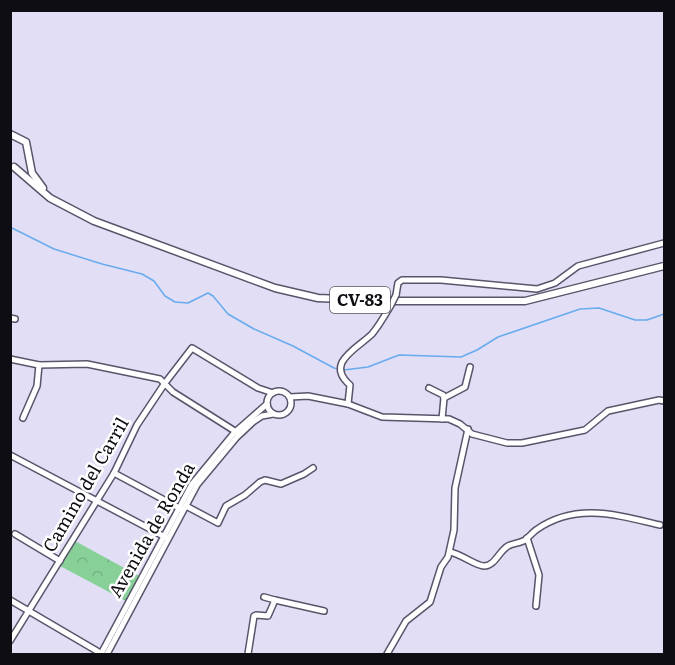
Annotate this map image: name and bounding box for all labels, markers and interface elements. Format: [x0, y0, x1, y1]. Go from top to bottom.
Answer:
road number: CV-83 [330, 287, 390, 313]
street label: Camino del Carril [35, 412, 134, 557]
street label: Avenida de Ronda [101, 456, 201, 602]

